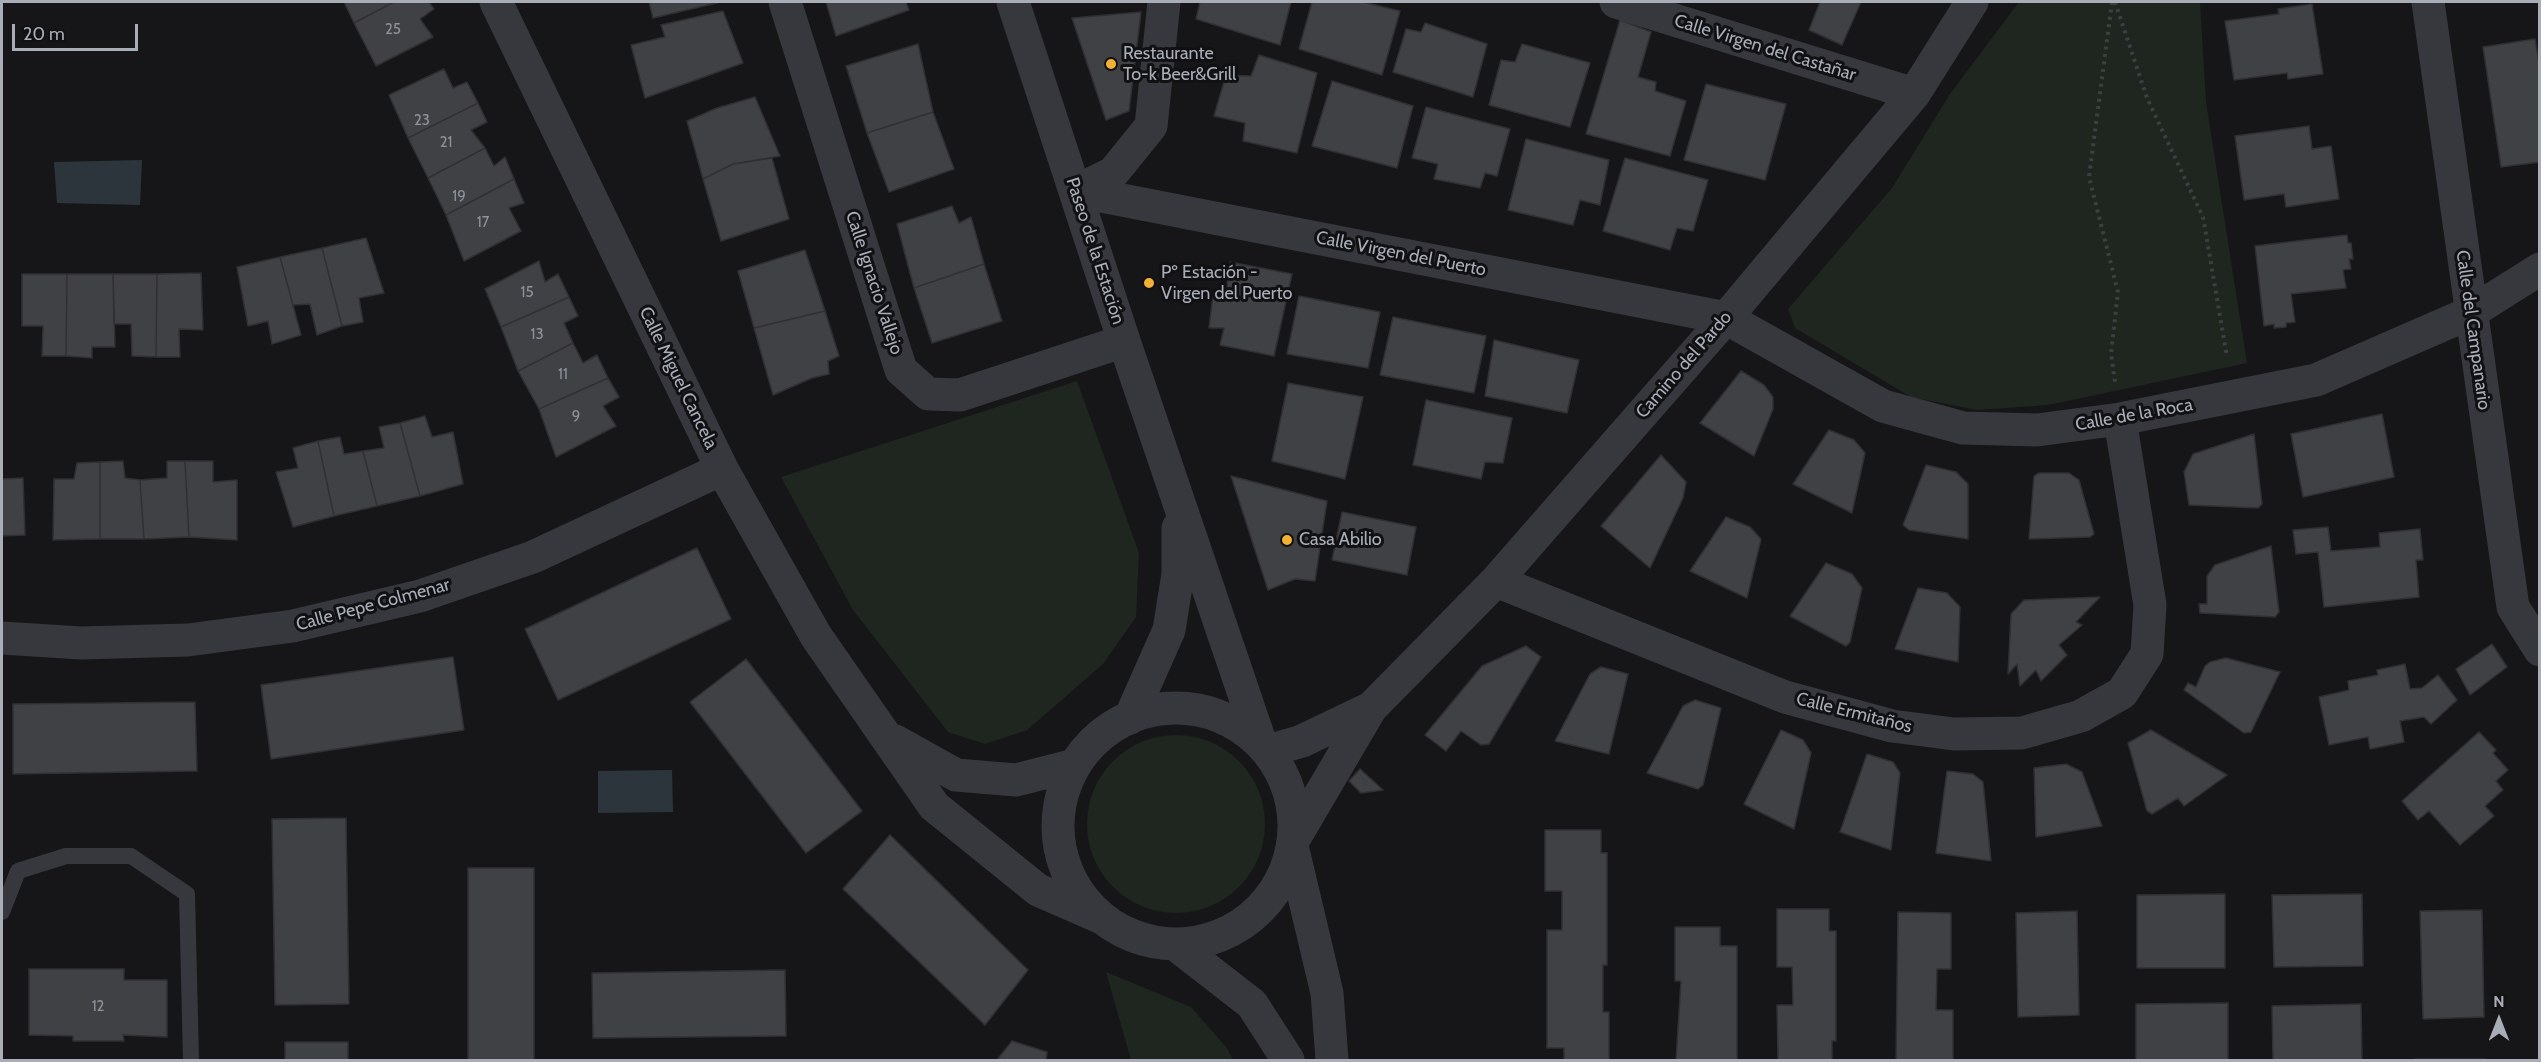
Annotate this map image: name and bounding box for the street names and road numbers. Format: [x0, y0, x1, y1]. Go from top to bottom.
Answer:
street label: Calle Virgen del Castañar [1672, 10, 1858, 86]
street label: Paseo de la Estación [1061, 175, 1129, 327]
street label: Calle Ignacio Vallejo [841, 209, 907, 357]
street label: Calle Virgen del Puerto [1314, 227, 1488, 281]
street label: Calle del Campanario [2451, 249, 2495, 411]
street label: Calle Miguel Cancela [634, 303, 722, 453]
street label: Camino del Pardo [1632, 307, 1736, 423]
street label: Calle de la Roca [2074, 394, 2194, 436]
street label: Calle Pepe Colmenar [294, 574, 452, 636]
street label: Calle Ermitaños [1794, 688, 1914, 738]

